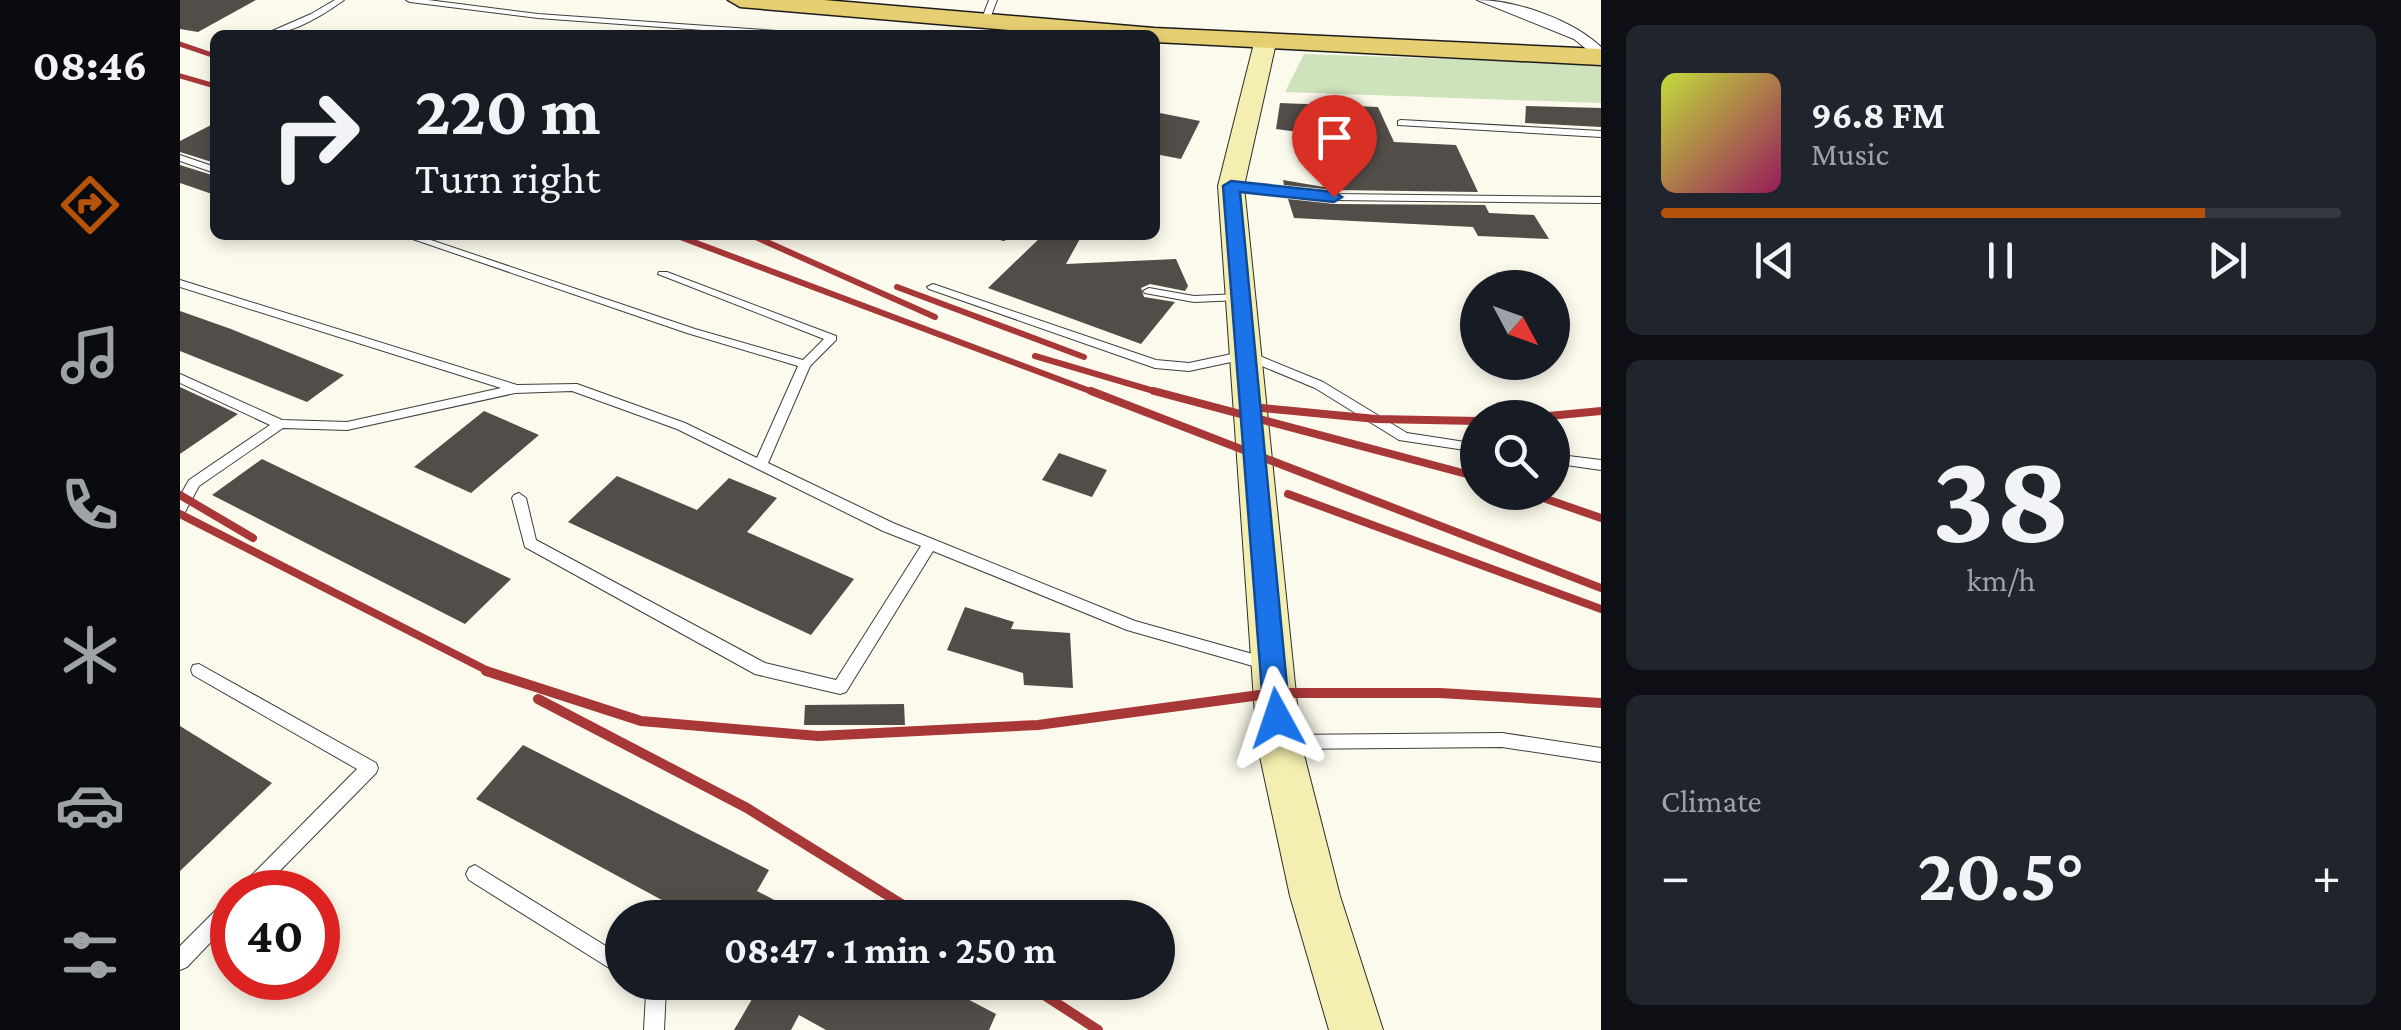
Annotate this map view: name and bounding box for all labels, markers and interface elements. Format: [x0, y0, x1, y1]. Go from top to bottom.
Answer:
text: 08:46 [33, 40, 147, 90]
icon: right [250, 70, 380, 200]
text: 220 m [415, 71, 601, 149]
text: 96.8 FM [1811, 94, 1945, 136]
pin [1292, 95, 1377, 198]
icon: arrive [1307, 110, 1362, 165]
text: Music [1811, 136, 1889, 172]
text: Turn right [415, 153, 600, 203]
icon: directions [55, 170, 125, 240]
icon: previous [1747, 233, 1802, 288]
icon: pause [1973, 233, 2028, 288]
icon: next [2200, 233, 2255, 288]
north arrow [1460, 270, 1570, 380]
map controls [1460, 270, 1570, 510]
icon: music [55, 320, 125, 390]
button: search [1460, 400, 1570, 510]
text: 38 [1931, 424, 2071, 569]
icon: phone [55, 470, 125, 540]
text: km/h [1967, 562, 2036, 598]
icon: climate [55, 620, 125, 690]
position arrow [1225, 666, 1329, 770]
icon: car [55, 770, 125, 840]
text: Climate [1661, 783, 1762, 819]
text: 20.5° [1917, 833, 2085, 916]
text: − [1661, 845, 1690, 906]
text: + [2312, 845, 2341, 906]
speed limit sign: 40 [210, 870, 340, 1000]
icon: filters [55, 920, 125, 990]
text: 08:47 · 1 min · 250 m [724, 929, 1056, 971]

